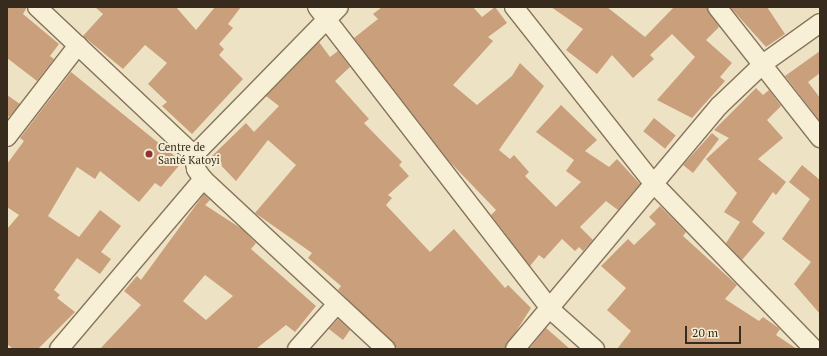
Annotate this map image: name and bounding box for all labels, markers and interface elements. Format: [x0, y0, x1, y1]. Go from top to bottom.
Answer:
place label: Centre de Santé Katoyi [158, 141, 220, 167]
marker: Centre de Santé Katoyi [143, 148, 155, 160]
scale bar [687, 318, 743, 344]
text: 20 m [692, 325, 718, 340]

